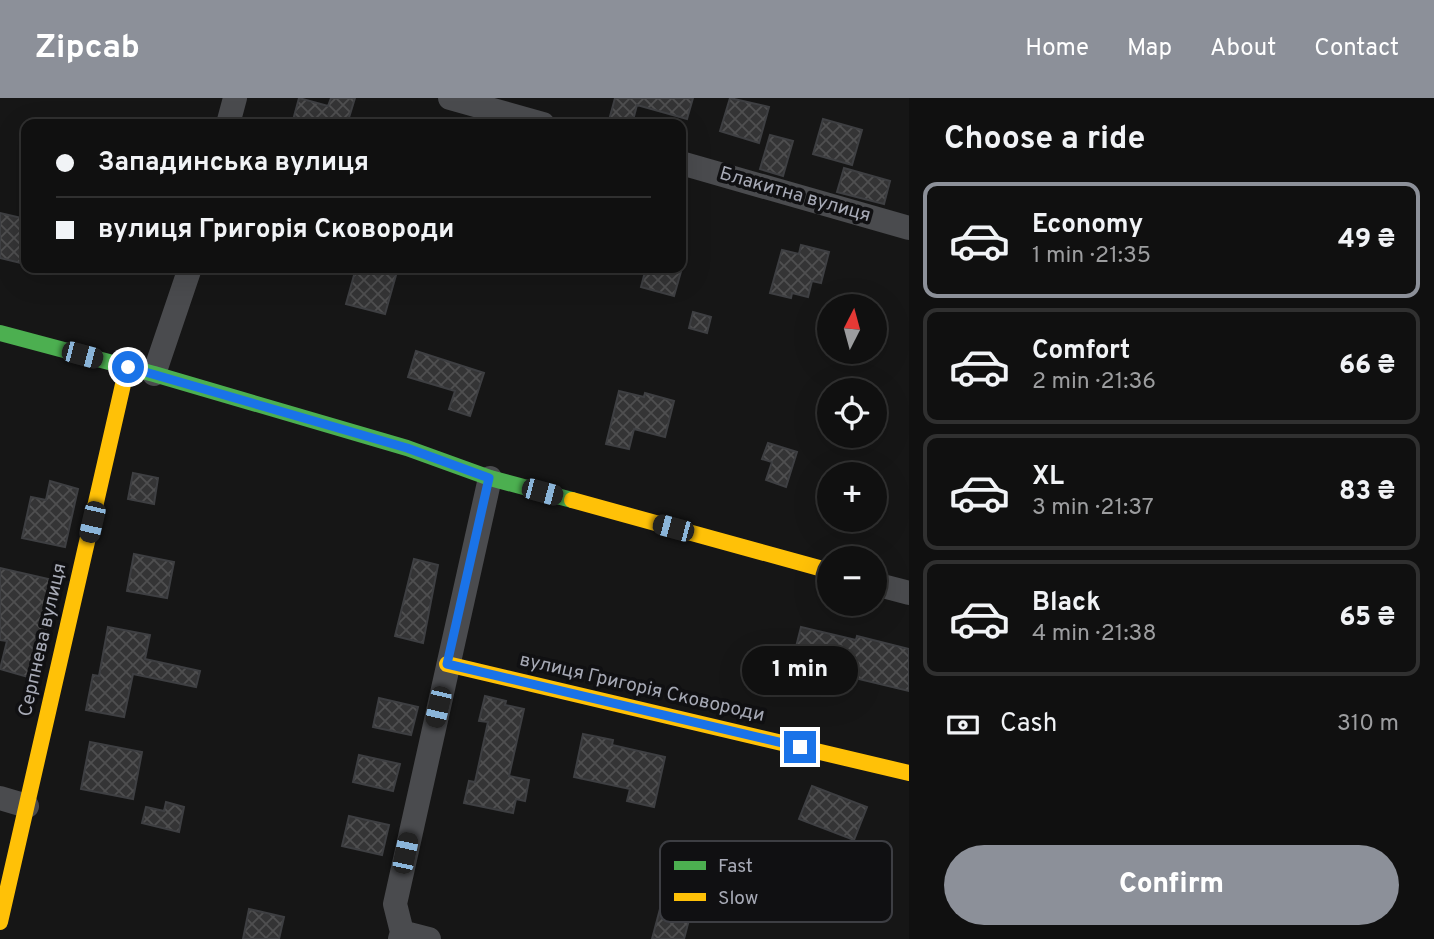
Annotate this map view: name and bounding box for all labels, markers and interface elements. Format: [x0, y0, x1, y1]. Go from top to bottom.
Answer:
text: Zipcab [35, 28, 140, 70]
text: Home [1025, 34, 1089, 64]
text: Map [1127, 34, 1172, 64]
text: About [1210, 34, 1276, 64]
text: Contact [1314, 34, 1399, 64]
text: Choose a ride [944, 120, 1145, 160]
text: Западинська вулиця [98, 147, 369, 180]
street label: Блакитна вулиця [716, 162, 874, 228]
icon: car [948, 209, 1011, 272]
text: Economy [1032, 209, 1143, 242]
text: вулиця Григорія Сковороди [98, 214, 454, 247]
text: 49 ₴ [1338, 224, 1395, 257]
text: 1 min · 21:35 [1032, 242, 1151, 271]
north arrow [817, 294, 887, 364]
map controls [817, 294, 887, 616]
icon: car [948, 335, 1011, 398]
text: Comfort [1032, 335, 1130, 368]
car [59, 339, 106, 371]
text: 66 ₴ [1339, 350, 1395, 383]
route start [112, 351, 144, 383]
text: 2 min · 21:36 [1032, 368, 1156, 397]
button: locate [817, 378, 887, 448]
icon: car [948, 461, 1011, 524]
text: XL [1032, 461, 1064, 494]
button: + [817, 462, 887, 532]
car [519, 476, 566, 508]
text: 83 ₴ [1339, 476, 1395, 509]
text: 3 min · 21:37 [1032, 494, 1154, 523]
car [78, 499, 107, 545]
car [650, 512, 697, 544]
button: − [817, 546, 887, 616]
street label: Серпнева вулиця [14, 561, 72, 719]
icon: car [948, 587, 1011, 650]
text: Black [1032, 587, 1101, 620]
text: 65 ₴ [1339, 602, 1395, 635]
text: 4 min · 21:38 [1032, 620, 1157, 649]
callout: 1 min [742, 646, 858, 694]
street label: вулиця Григорія Сковороди [517, 648, 767, 728]
text: 1 min [772, 656, 828, 685]
car [424, 684, 453, 730]
icon: cash [944, 706, 982, 744]
text: Cash [1000, 708, 1057, 741]
text: 310 m [1337, 710, 1399, 739]
route end [784, 731, 816, 763]
car [391, 830, 420, 876]
legend [660, 841, 892, 922]
button: Confirm [944, 845, 1399, 925]
text: Fast [718, 855, 753, 879]
text: Slow [718, 887, 758, 911]

